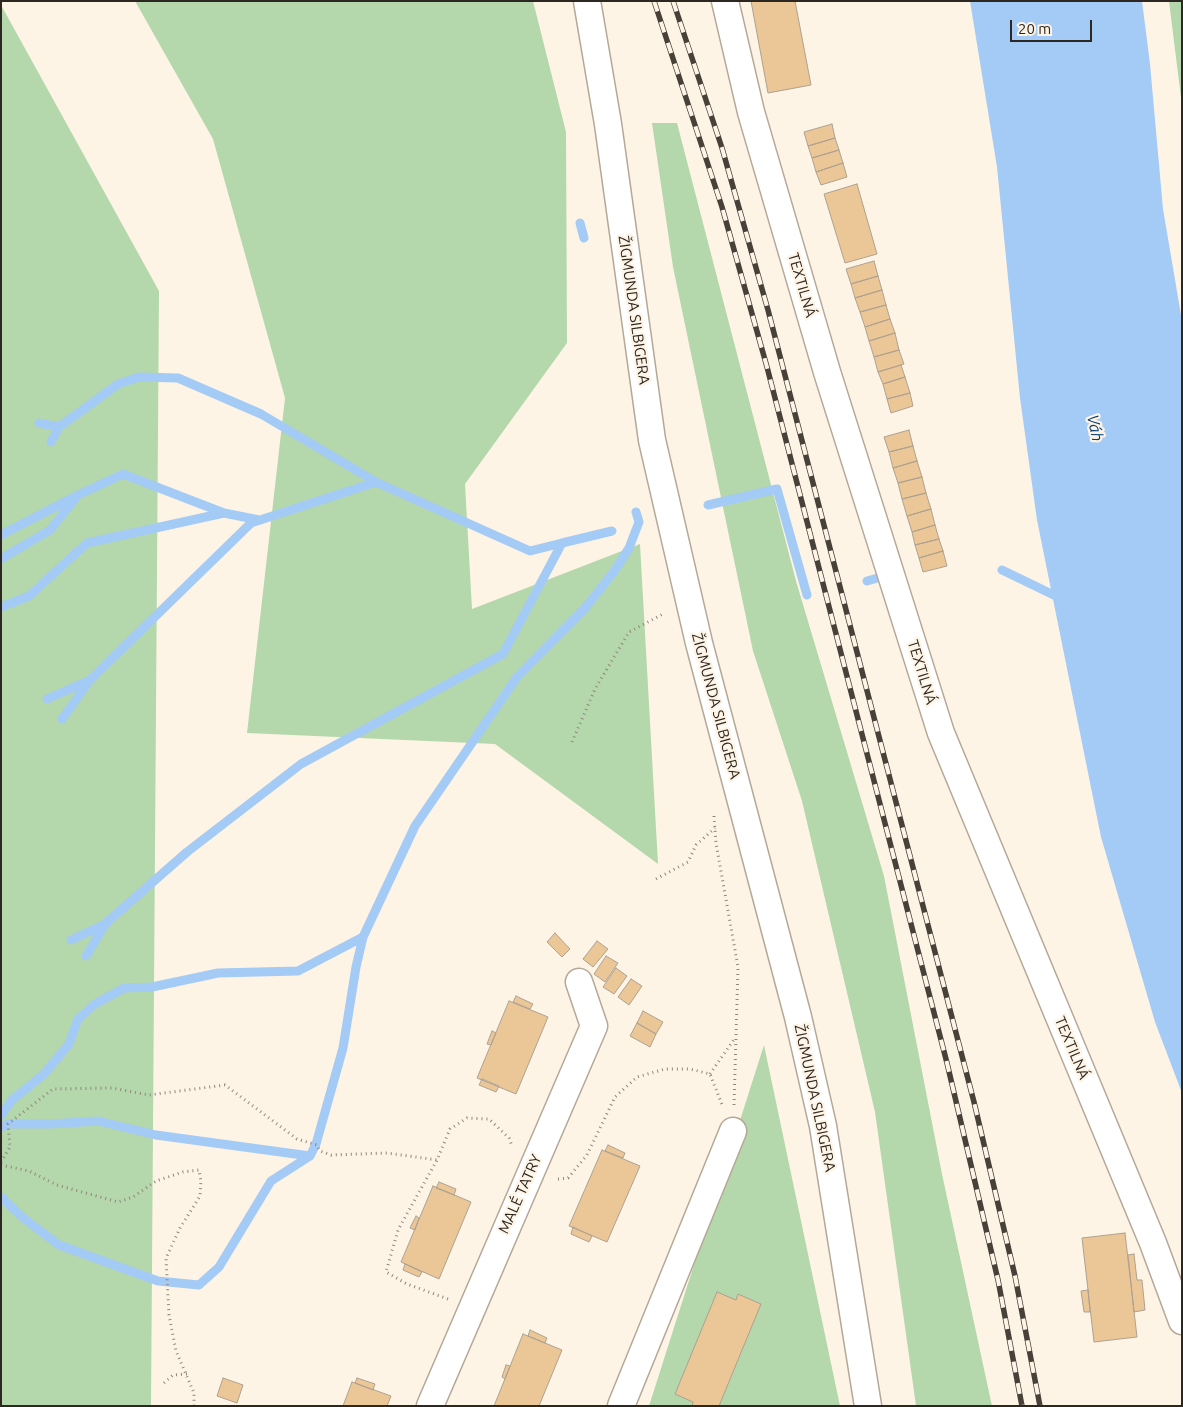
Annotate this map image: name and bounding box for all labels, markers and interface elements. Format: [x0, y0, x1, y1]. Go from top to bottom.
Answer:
scale bar [1013, 10, 1096, 42]
text: 20 m [1018, 20, 1051, 37]
street label: ŽIGMUNDA SILBIGERA [615, 234, 653, 386]
street label: TEXTILNÁ [784, 251, 820, 319]
water label: Váh [1083, 413, 1107, 443]
street label: ŽIGMUNDA SILBIGERA [688, 631, 744, 781]
street label: TEXTILNÁ [904, 638, 940, 706]
street label: TEXTILNÁ [1051, 1014, 1093, 1082]
street label: ŽIGMUNDA SILBIGERA [791, 1023, 839, 1173]
street label: MALÉ TATRY [495, 1152, 545, 1236]

